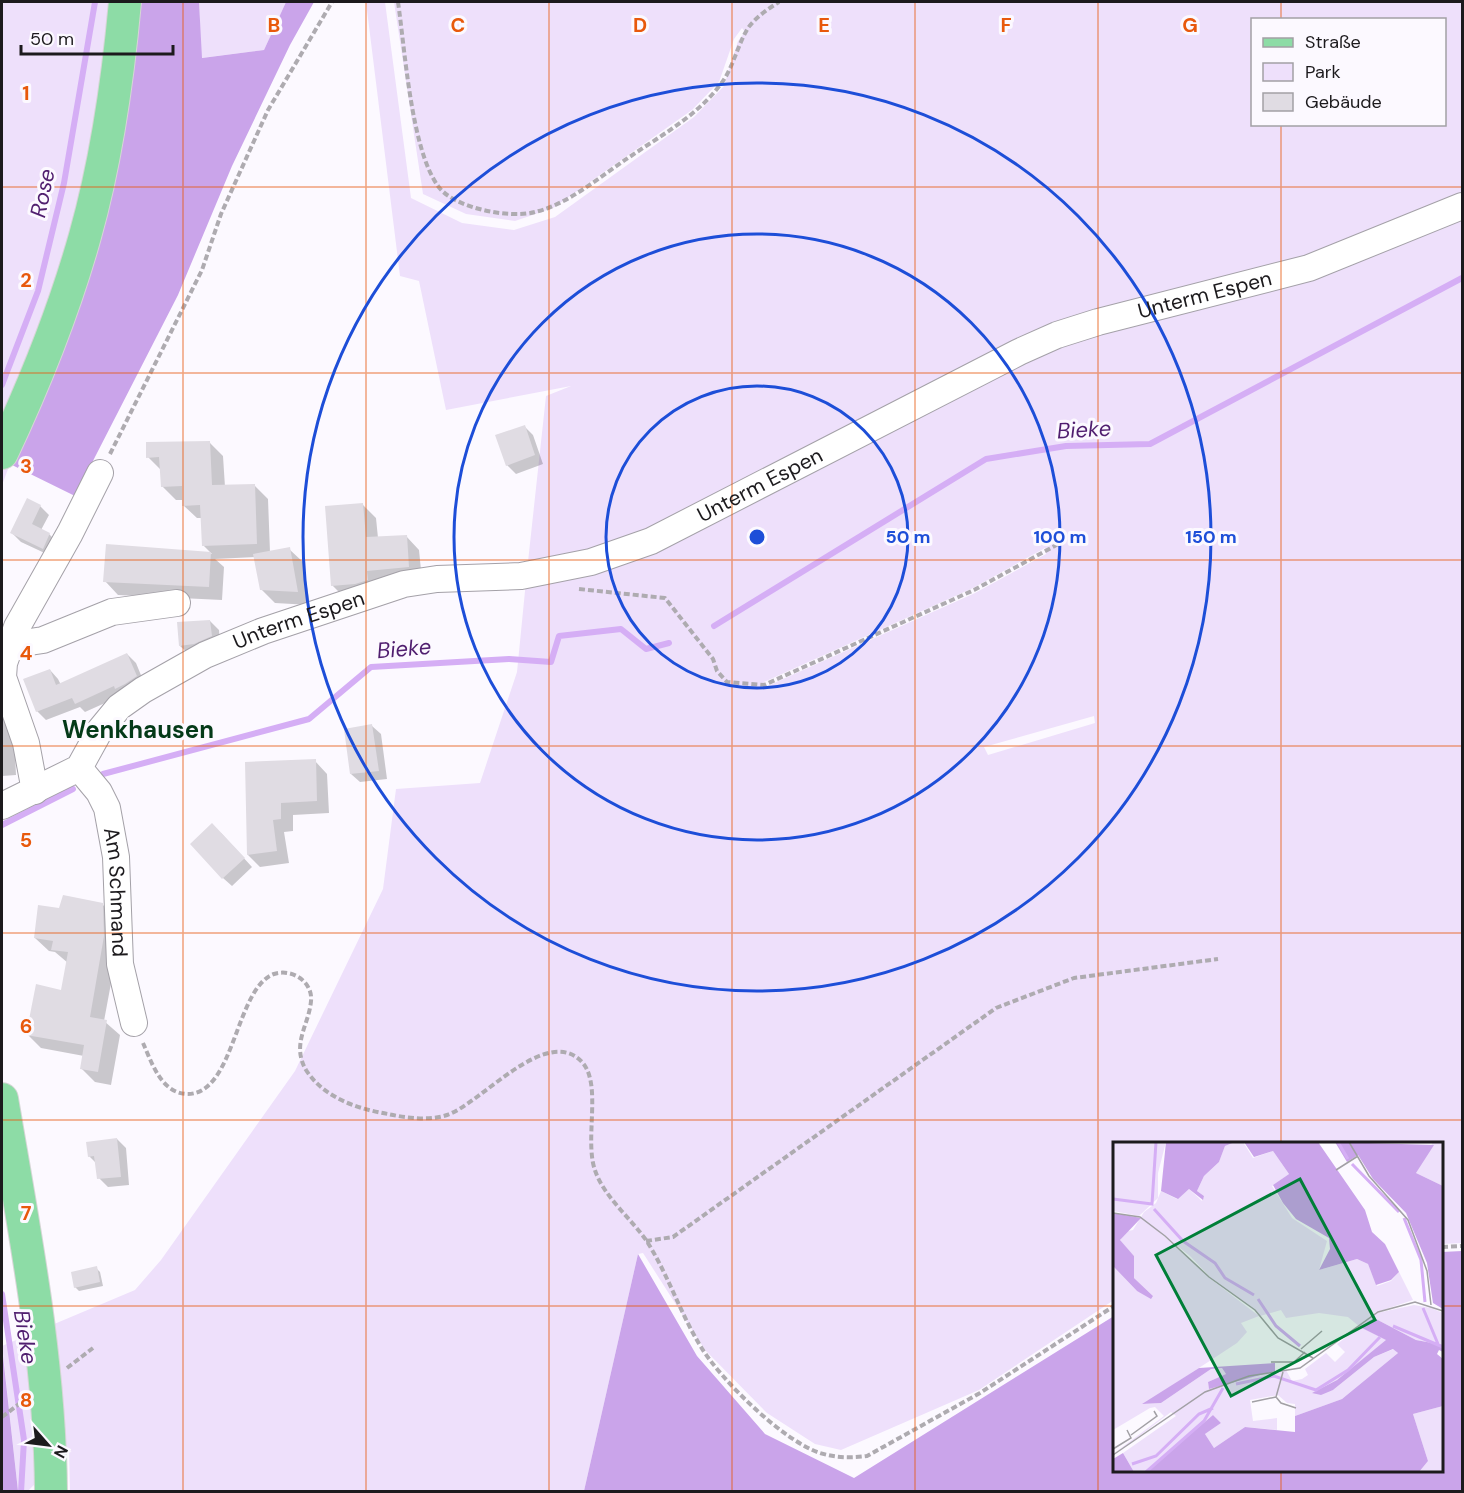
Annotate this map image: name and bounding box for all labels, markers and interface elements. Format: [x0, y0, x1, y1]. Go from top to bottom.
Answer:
text: B [268, 12, 280, 38]
text: C [451, 12, 465, 38]
text: D [633, 12, 647, 38]
text: E [818, 12, 830, 38]
text: F [1000, 12, 1012, 38]
text: G [1182, 12, 1198, 38]
scale bar [21, 18, 172, 56]
legend [1251, 18, 1446, 126]
text: 50 m [30, 27, 74, 51]
text: Straße [1305, 30, 1361, 54]
text: Park [1305, 60, 1341, 84]
text: 1 [22, 80, 30, 106]
text: Gebäude [1305, 90, 1382, 114]
water label: Rose [23, 166, 62, 220]
street label: Unterm Espen [1135, 264, 1275, 325]
text: 2 [20, 267, 32, 293]
water label: Bieke [1056, 414, 1112, 445]
street label: Unterm Espen [692, 441, 827, 529]
text: 3 [20, 453, 32, 479]
text: 50 m [885, 525, 931, 549]
text: 100 m [1033, 525, 1087, 549]
text: 150 m [1185, 525, 1237, 549]
centre of rings [747, 527, 767, 547]
street label: Unterm Espen [229, 584, 368, 656]
water label: Bieke [376, 632, 432, 665]
text: 4 [20, 640, 33, 666]
district label: Wenkhausen [62, 714, 214, 745]
street label: Am Schmand [97, 825, 134, 957]
text: 5 [20, 827, 32, 853]
text: 6 [20, 1013, 32, 1039]
inset map [1113, 1142, 1443, 1472]
text: 7 [21, 1200, 32, 1226]
water label: Bieke [7, 1308, 44, 1366]
text: 8 [20, 1387, 32, 1413]
north arrow [18, 1415, 78, 1475]
text: N [49, 1442, 73, 1462]

